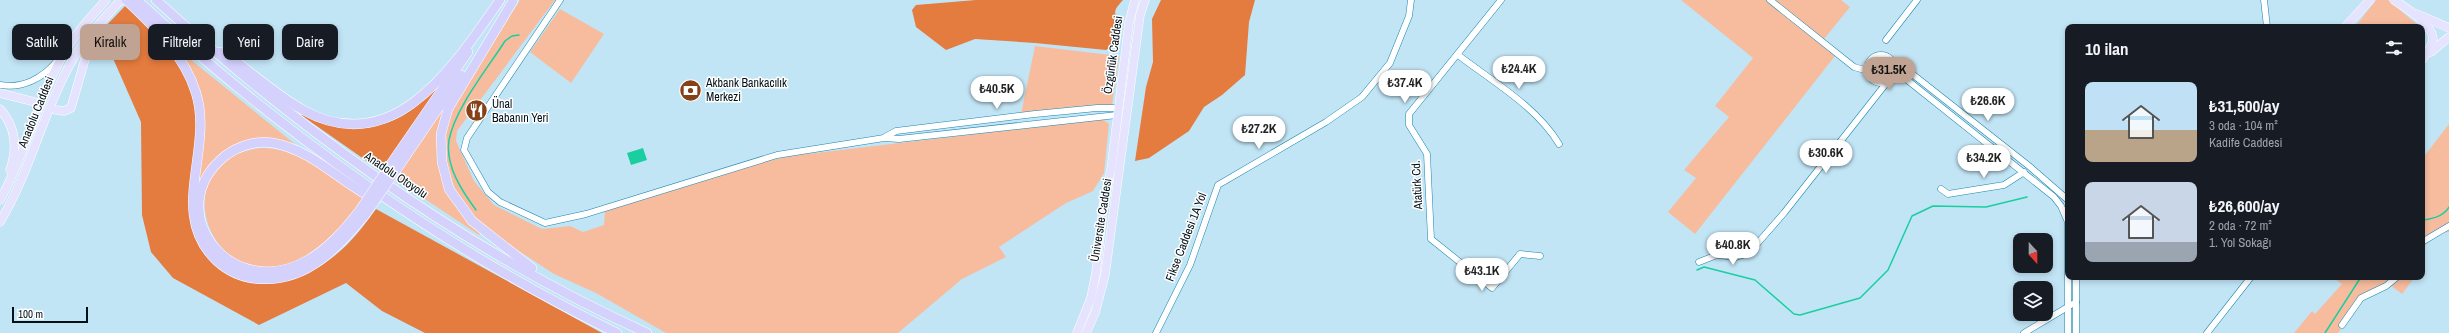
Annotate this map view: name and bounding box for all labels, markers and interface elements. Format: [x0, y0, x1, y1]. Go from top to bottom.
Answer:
street label: Özgürlük Caddesi [1099, 15, 1126, 95]
chip: Satılık [12, 24, 72, 60]
chip: Kiralık [80, 24, 140, 60]
chip: Filtreler [148, 24, 215, 60]
chip: Yeni [223, 24, 274, 60]
chip: Daire [282, 24, 338, 60]
text: 10 ilan [2085, 37, 2128, 60]
icon: filters [2383, 37, 2405, 59]
pin: ₺24.4K [1486, 56, 1552, 90]
pin: ₺31.5K [1856, 57, 1922, 91]
text: ₺24.4K [1502, 60, 1536, 77]
text: ₺31.5K [1872, 61, 1906, 78]
pin: ₺37.4K [1372, 70, 1438, 104]
street label: Anadolu Caddesi [14, 74, 58, 151]
text: ₺37.4K [1388, 74, 1422, 91]
place label: Akbank Bankacılık Merkezi [705, 75, 787, 105]
pin: ₺40.5K [964, 76, 1030, 110]
bank icon: Akbank Bankacılık Merkezi [678, 77, 704, 103]
text: ₺40.5K [980, 80, 1014, 97]
pin: ₺26.6K [1955, 88, 2021, 122]
text: ₺26.6K [1971, 92, 2005, 109]
text: ₺31,500/ay [2209, 94, 2280, 117]
place label: Ünal Babanın Yeri [492, 95, 549, 126]
restaurant icon: Ünal Babanın Yeri [463, 98, 489, 124]
icon: home [2117, 98, 2165, 146]
pin: ₺27.2K [1226, 116, 1292, 150]
text: 3 oda · 104 m² [2209, 117, 2278, 134]
text: ₺27.2K [1242, 120, 1276, 137]
text: Kadife Caddesi [2209, 134, 2283, 151]
pin: ₺30.6K [1793, 140, 1859, 174]
text: ₺30.6K [1809, 144, 1843, 161]
pin: ₺34.2K [1951, 145, 2017, 179]
street label: Anadolu Otoyolu [361, 147, 431, 202]
text: ₺34.2K [1967, 149, 2001, 166]
street label: Atatürk Cd. [1408, 160, 1426, 211]
street label: Üniversite Caddesi [1086, 177, 1115, 263]
street label: Fikse Caddesi 1A Yol [1162, 190, 1210, 284]
text: ₺26,600/ay [2209, 194, 2280, 217]
icon: home [2117, 198, 2165, 246]
text: 2 oda · 72 m² [2209, 217, 2272, 234]
pin: ₺40.8K [1700, 232, 1766, 266]
north arrow [2013, 233, 2053, 273]
map controls [2013, 233, 2053, 321]
text: 1. Yol Sokağı [2209, 234, 2271, 251]
text: ₺40.8K [1716, 236, 1750, 253]
pin: ₺43.1K [1449, 258, 1515, 292]
text: ₺43.1K [1465, 262, 1499, 279]
button: layers [2013, 281, 2053, 321]
scale bar [12, 305, 88, 324]
text: 100 m [18, 307, 43, 321]

